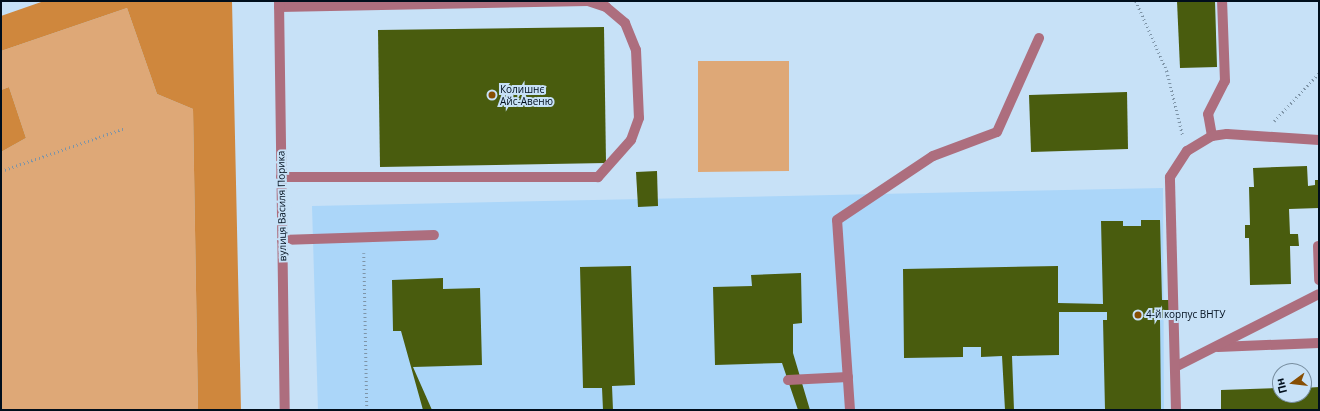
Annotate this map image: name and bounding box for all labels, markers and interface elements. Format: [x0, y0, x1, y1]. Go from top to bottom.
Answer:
place label: Колишнє Айс-Авеню [500, 83, 553, 106]
marker: Колишнє Айс-Авеню [487, 90, 497, 100]
street label: вулиця Василя Порика [275, 151, 289, 261]
place label: 4-й корпус ВНТУ [1146, 309, 1225, 321]
marker: 4-й корпус ВНТУ [1133, 310, 1143, 320]
north arrow [1272, 363, 1312, 403]
text: Пн [1272, 377, 1290, 395]

